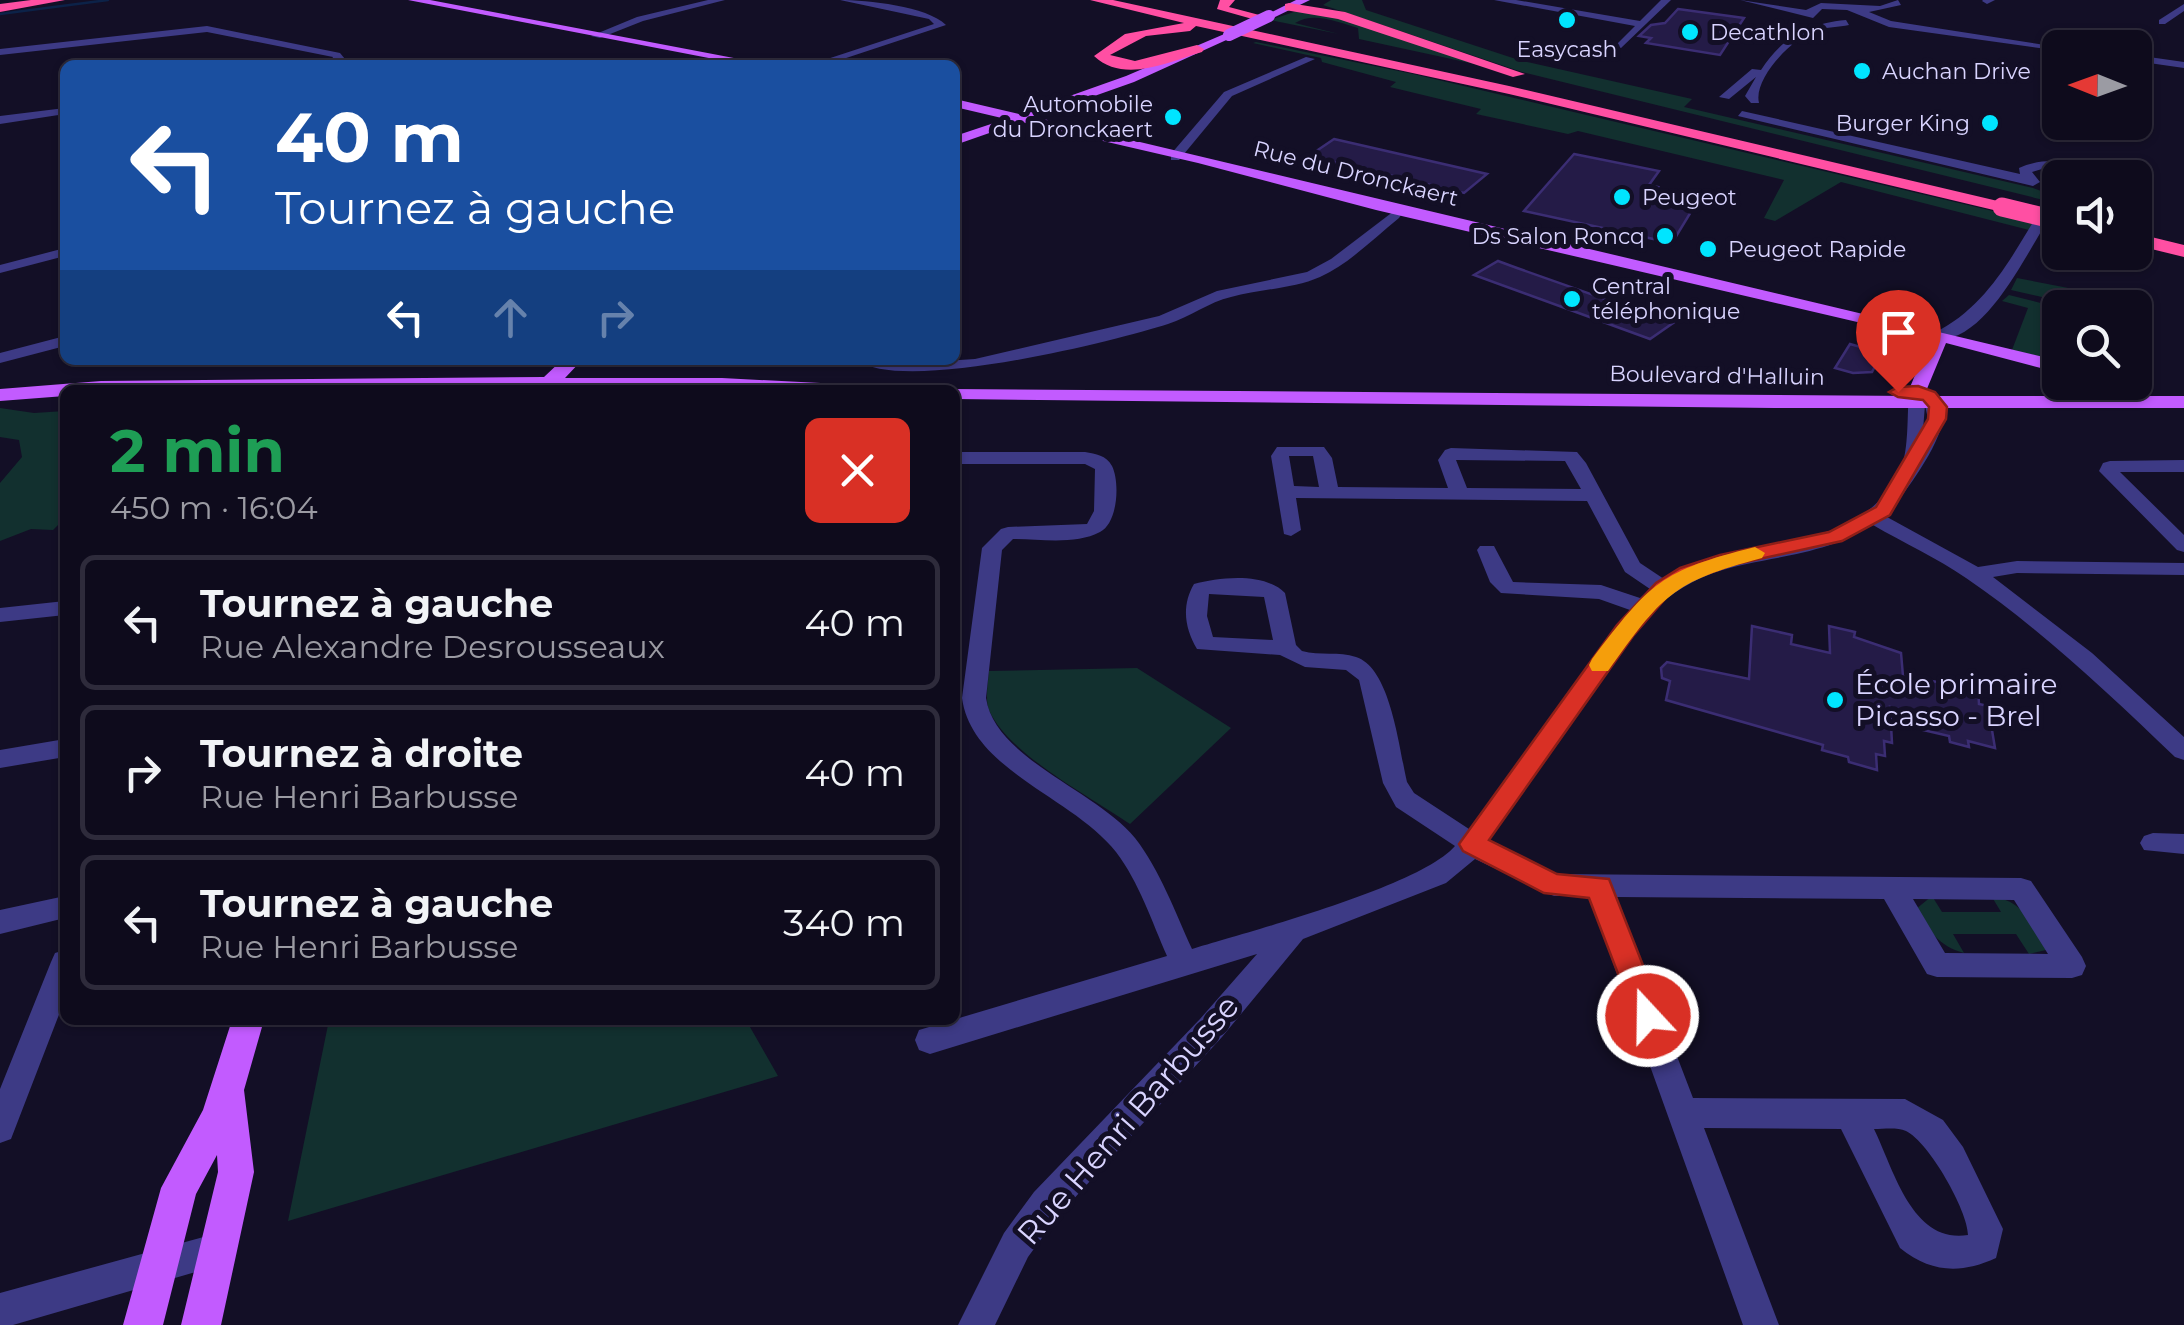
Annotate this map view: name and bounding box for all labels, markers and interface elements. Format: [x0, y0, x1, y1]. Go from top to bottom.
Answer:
marker: Easycash [1556, 9, 1578, 31]
place label: Decathlon [1710, 19, 1825, 46]
marker: Decathlon [1679, 21, 1701, 43]
north arrow [2042, 30, 2152, 140]
map controls [2042, 30, 2152, 400]
place label: Easycash [1517, 36, 1617, 63]
place label: Auchan Drive [1882, 58, 2031, 85]
marker: Auchan Drive [1851, 60, 1873, 82]
place label: Automobile du Dronckaert [993, 91, 1153, 143]
text: 40 m [275, 94, 464, 180]
icon: left [110, 100, 240, 230]
marker: Automobile du Dronckaert [1162, 106, 1184, 128]
place label: Burger King [1836, 110, 1970, 137]
marker: Burger King [1979, 112, 2001, 134]
street label: Rue du Dronckaert [1251, 135, 1461, 212]
button: sound [2042, 160, 2152, 270]
text: Tournez à gauche [275, 180, 675, 235]
place label: Peugeot [1642, 184, 1737, 211]
marker: Peugeot [1611, 186, 1633, 208]
place label: Ds Salon Roncq [1472, 223, 1645, 250]
marker: Ds Salon Roncq [1654, 225, 1676, 247]
place label: Peugeot Rapide [1728, 236, 1906, 263]
marker: Peugeot Rapide [1697, 238, 1719, 260]
place label: Central téléphonique [1592, 273, 1740, 325]
marker: Central téléphonique [1561, 288, 1583, 310]
icon: left [378, 290, 433, 345]
icon: ahead [483, 290, 538, 345]
icon: right [588, 290, 643, 345]
pin [1856, 290, 1941, 393]
button: search [2042, 290, 2152, 400]
icon: arrive [1871, 305, 1926, 360]
street label: Boulevard d'Halluin [1609, 360, 1825, 391]
text: 2 min [110, 414, 285, 487]
button: close [805, 418, 910, 523]
text: 450 m · 16:04 [110, 488, 318, 527]
text: Tournez à gauche [200, 580, 553, 627]
icon: left [115, 595, 170, 650]
text: 40 m [804, 599, 905, 646]
text: Rue Alexandre Desrousseaux [200, 627, 665, 666]
place label: École primaire Picasso - Brel [1855, 667, 2057, 733]
marker: École primaire Picasso - Brel [1824, 689, 1846, 711]
text: Tournez à droite [200, 730, 523, 777]
icon: right [115, 745, 170, 800]
text: 40 m [804, 749, 905, 796]
text: Rue Henri Barbusse [200, 777, 518, 816]
text: Tournez à gauche [200, 880, 553, 927]
icon: left [115, 895, 170, 950]
text: 340 m [783, 899, 905, 946]
text: Rue Henri Barbusse [200, 927, 518, 966]
position arrow [1596, 964, 1700, 1068]
street label: Rue Henri Barbusse [1009, 987, 1247, 1253]

